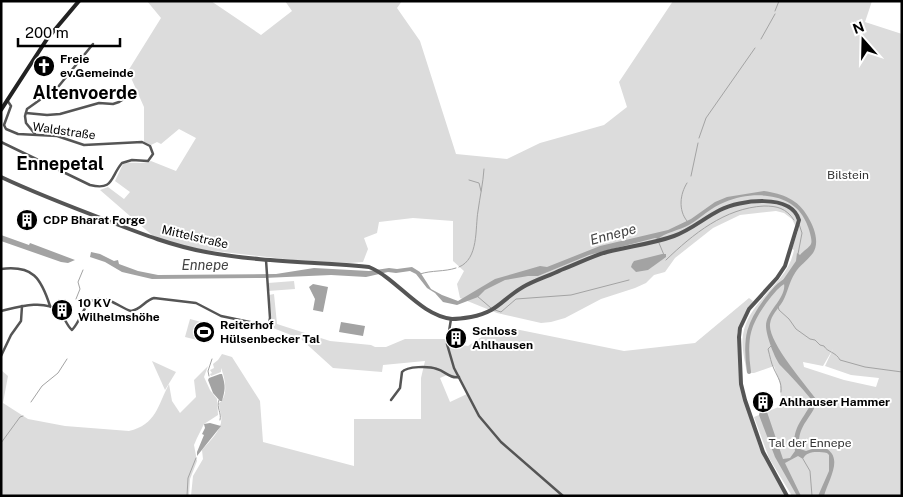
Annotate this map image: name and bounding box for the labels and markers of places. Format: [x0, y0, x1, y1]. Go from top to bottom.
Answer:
place label: Freie ev.Gemeinde [60, 52, 134, 80]
church icon: Freie ev.Gemeinde [32, 54, 56, 78]
building icon: CDP Bharat Forge [15, 208, 39, 232]
place label: CDP Bharat Forge [43, 213, 145, 227]
place label: 10 KV Wilhelmshöhe [78, 296, 160, 324]
building icon: 10 KV Wilhelmshöhe [50, 298, 74, 322]
place label: Reiterhof Hülsenbecker Tal [220, 318, 320, 346]
sports icon: Reiterhof Hülsenbecker Tal [192, 320, 216, 344]
place label: Schloss Ahlhausen [472, 324, 533, 352]
building icon: Schloss Ahlhausen [444, 326, 468, 350]
building icon: Ahlhauser Hammer [751, 390, 775, 414]
place label: Ahlhauser Hammer [779, 395, 890, 409]

